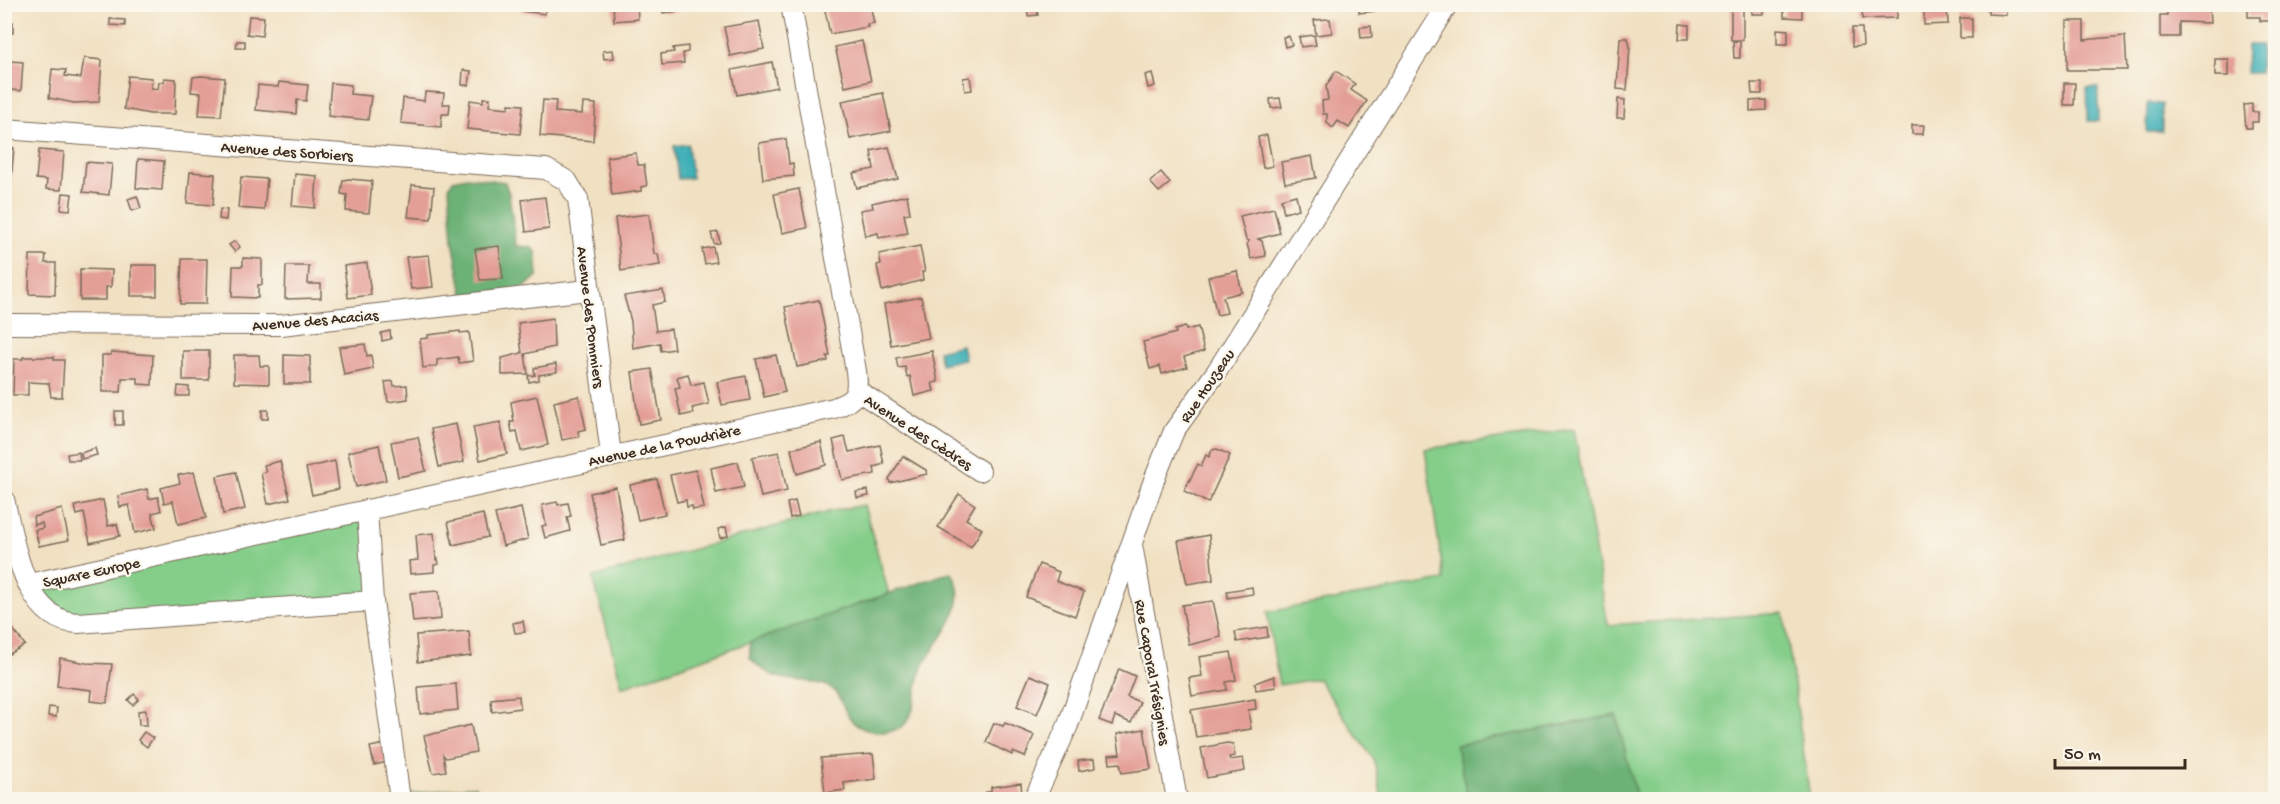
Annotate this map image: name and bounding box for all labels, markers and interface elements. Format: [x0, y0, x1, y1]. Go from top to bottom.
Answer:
street label: Avenue des Sorbiers [220, 139, 355, 168]
street label: Avenue des Pommiers [570, 246, 607, 390]
street label: Avenue des Acacias [251, 307, 380, 337]
street label: Rue Houzeau [1177, 346, 1241, 427]
street label: Avenue des Cèdres [859, 392, 976, 477]
street label: Avenue de la Poudrière [587, 422, 743, 473]
street label: Square Europe [41, 555, 143, 594]
street label: Rue Caporal Trésignies [1128, 598, 1173, 748]
scale bar [2055, 732, 2186, 770]
text: 50 m [2064, 745, 2101, 766]

